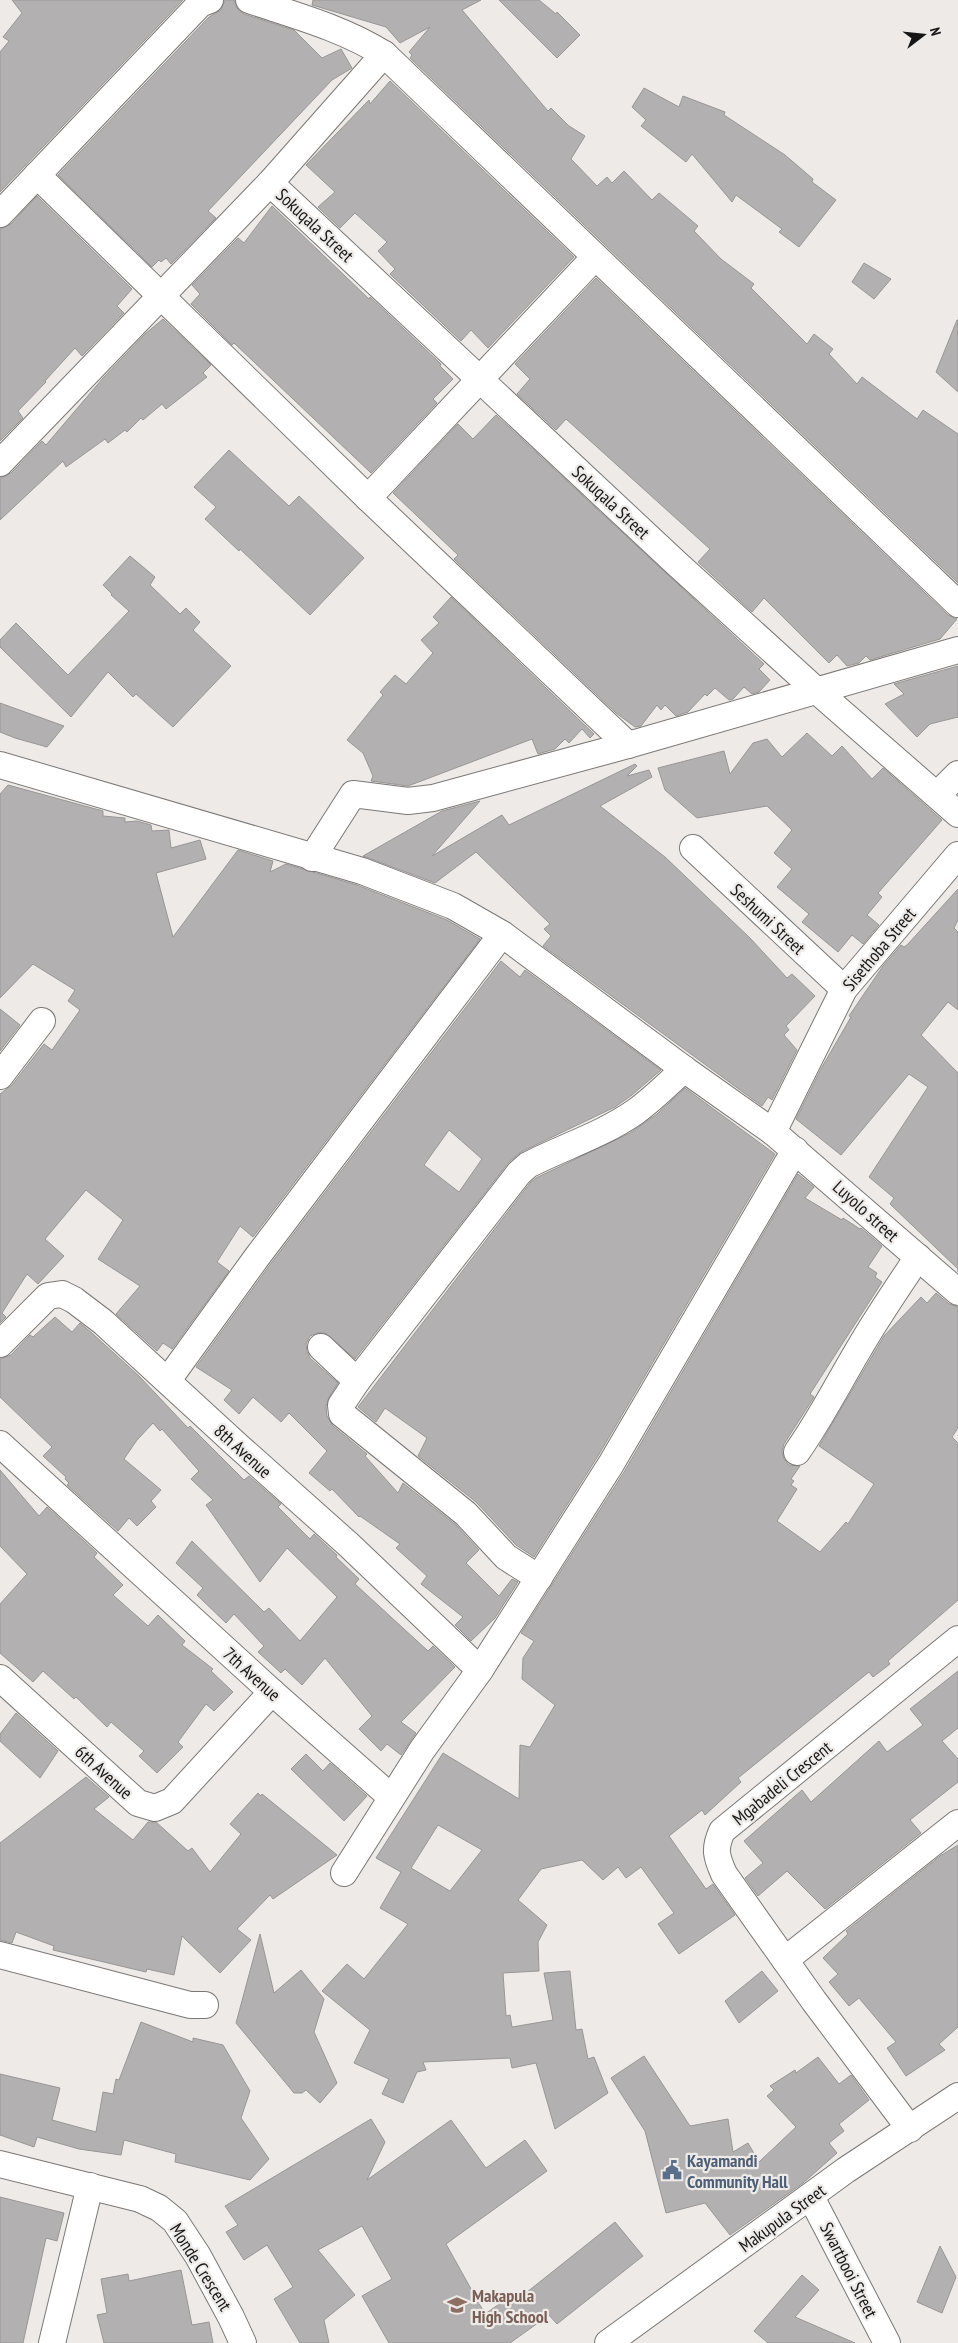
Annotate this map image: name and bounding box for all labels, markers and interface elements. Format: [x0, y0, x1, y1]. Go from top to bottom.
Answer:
north arrow [898, 10, 948, 60]
text: N [926, 25, 945, 38]
street label: Sokuqala Street [271, 183, 359, 267]
street label: Sokuqala Street [567, 460, 655, 544]
street label: Seshumi Street [726, 879, 810, 959]
street label: Sisethoba Street [837, 903, 921, 995]
street label: Luyolo street [828, 1175, 904, 1247]
street label: 8th Avenue [209, 1419, 277, 1483]
street label: 7th Avenue [218, 1642, 286, 1706]
street label: Mgabadeli Crescent [728, 1736, 836, 1830]
street label: 6th Avenue [70, 1740, 138, 1804]
place label: Kayamandi Community Hall [687, 2149, 788, 2193]
public building icon: Kayamandi Community Hall [661, 2159, 683, 2181]
street label: Makupula Street [734, 2179, 830, 2257]
street label: Swartbooi Street [815, 2218, 883, 2322]
street label: Monde Crescent [165, 2219, 237, 2315]
place label: Makapula High School [472, 2284, 549, 2328]
school or university icon: Makapula High School [446, 2294, 468, 2316]

